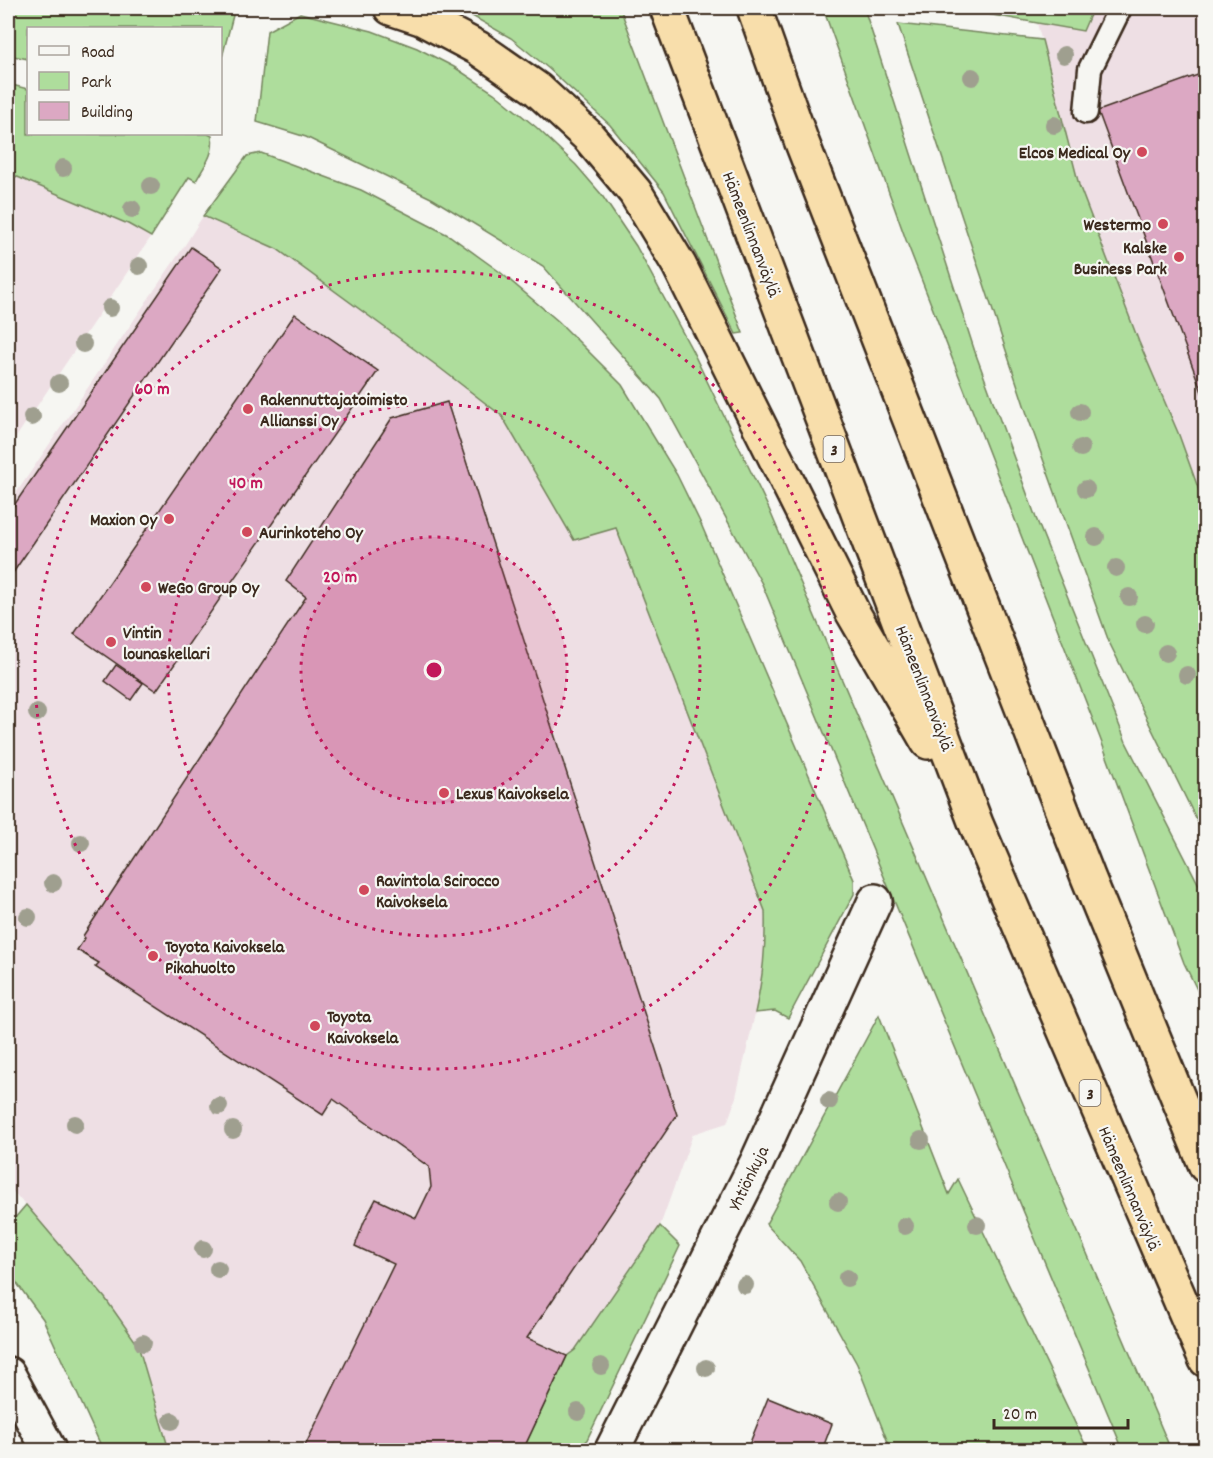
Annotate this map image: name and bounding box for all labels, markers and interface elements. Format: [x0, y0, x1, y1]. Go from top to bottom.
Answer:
legend [27, 27, 222, 135]
text: Road [81, 41, 115, 66]
text: Park [81, 71, 112, 96]
text: Building [81, 101, 133, 126]
place label: Elcos Medical Oy [1019, 142, 1131, 167]
marker: Elcos Medical Oy [1135, 145, 1149, 159]
street label: Hämeenlinnanväylä [714, 168, 785, 301]
place label: Westermo [1084, 214, 1151, 239]
marker: Westermo [1156, 217, 1170, 231]
place label: Kalske Business Park [1074, 237, 1168, 283]
marker: Kalske Business Park [1172, 250, 1186, 264]
text: 60 m [134, 378, 170, 403]
place label: Rakennuttajatoimisto Allianssi Oy [260, 389, 408, 435]
marker: Rakennuttajatoimisto Allianssi Oy [241, 402, 255, 416]
road number: 3 [824, 436, 844, 462]
text: 40 m [229, 472, 263, 497]
place label: Maxion Oy [90, 509, 158, 534]
marker: Maxion Oy [162, 512, 176, 526]
place label: Aurinkoteho Oy [259, 522, 364, 547]
marker: Aurinkoteho Oy [240, 525, 254, 539]
text: 20 m [323, 566, 357, 591]
place label: WeGo Group Oy [158, 577, 260, 602]
marker: WeGo Group Oy [139, 580, 153, 594]
place label: Vintin lounaskellari [123, 622, 210, 668]
street label: Hämeenlinnanväylä [887, 622, 958, 755]
marker: Vintin lounaskellari [104, 635, 118, 649]
centre of rings [424, 660, 444, 680]
place label: Lexus Kaivoksela [456, 783, 569, 808]
marker: Lexus Kaivoksela [437, 786, 451, 800]
place label: Ravintola Scirocco Kaivoksela [376, 870, 499, 916]
marker: Ravintola Scirocco Kaivoksela [357, 883, 371, 897]
place label: Toyota Kaivoksela Pikahuolto [165, 936, 285, 982]
marker: Toyota Kaivoksela Pikahuolto [146, 949, 160, 963]
place label: Toyota Kaivoksela [327, 1006, 399, 1052]
marker: Toyota Kaivoksela [308, 1019, 322, 1033]
road number: 3 [1080, 1080, 1100, 1106]
street label: Hämeenlinnanväylä [1090, 1123, 1165, 1255]
street label: Yhtiönkuja [724, 1142, 777, 1216]
scale bar [994, 1392, 1128, 1430]
text: 20 m [1003, 1403, 1037, 1428]

